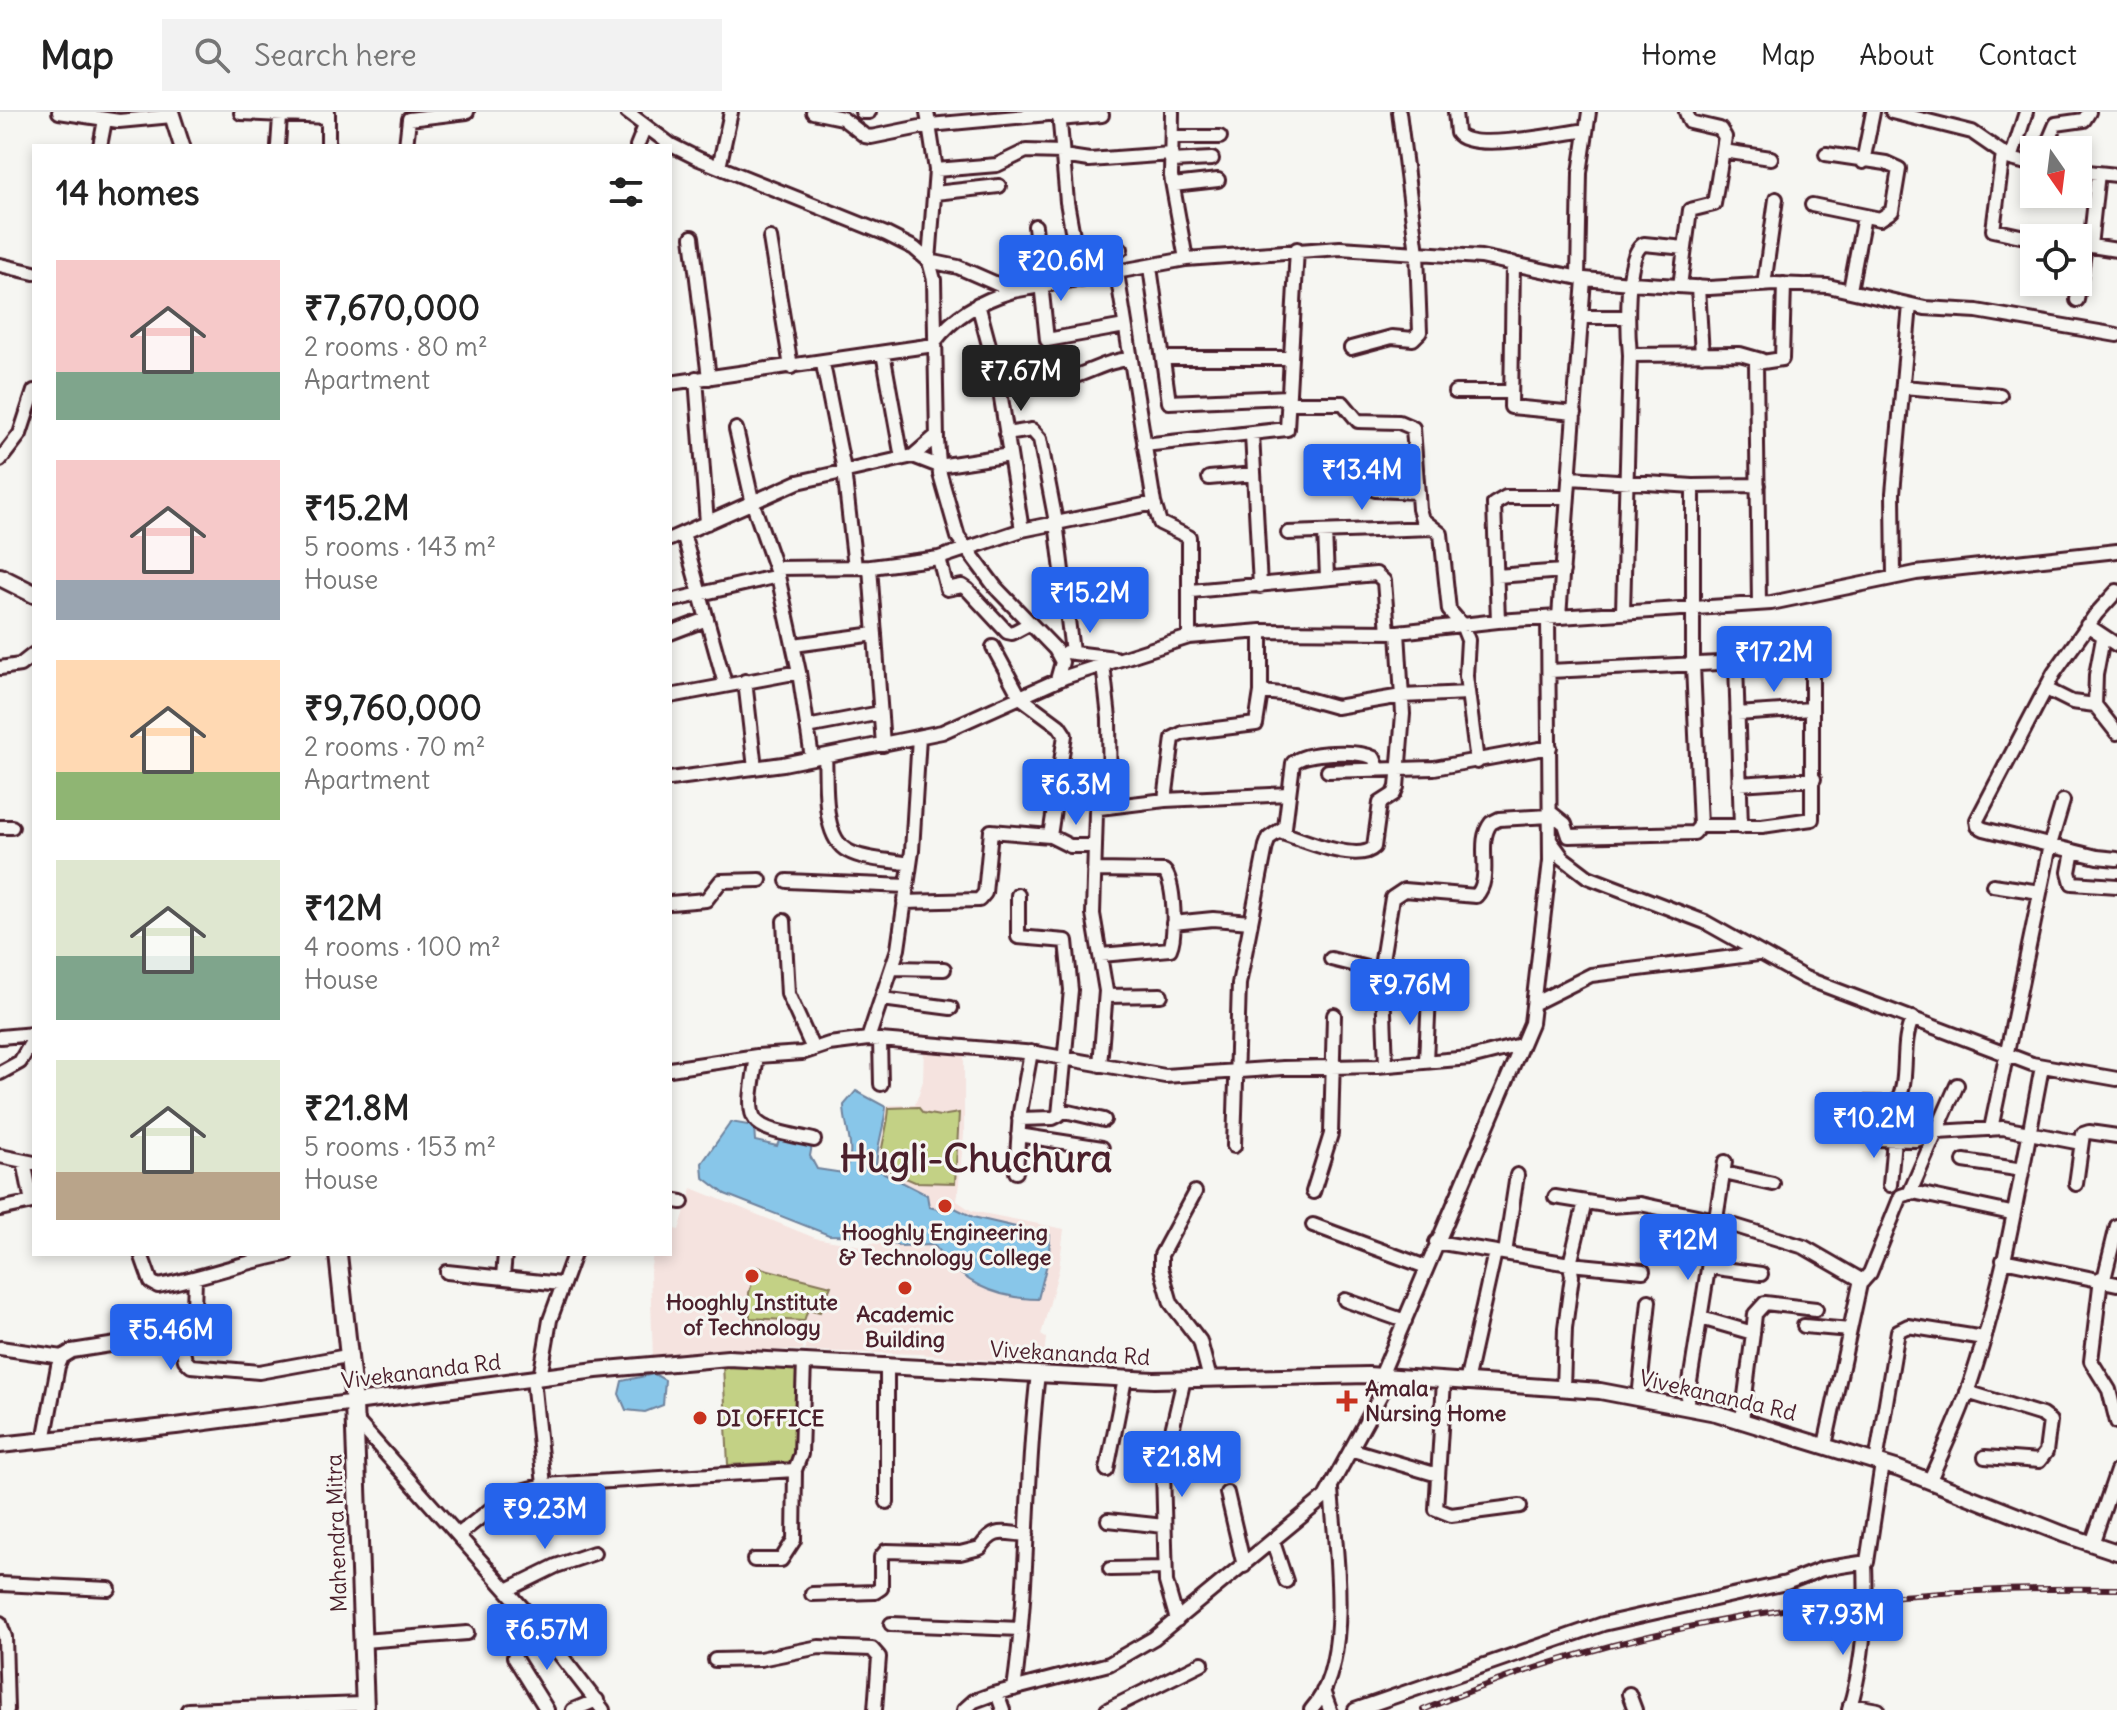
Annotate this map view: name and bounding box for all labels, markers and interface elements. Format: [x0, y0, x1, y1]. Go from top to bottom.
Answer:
search box [162, 19, 722, 91]
text: Map [40, 32, 114, 79]
icon: search [190, 33, 234, 77]
text: Search here [254, 36, 417, 74]
text: Home [1641, 37, 1717, 73]
text: Map [1761, 37, 1815, 73]
text: About [1859, 37, 1934, 73]
text: Contact [1978, 37, 2077, 73]
north arrow [2020, 136, 2092, 208]
map controls [2020, 136, 2092, 296]
icon: filters [604, 170, 648, 214]
text: 14 homes [56, 171, 200, 214]
button: locate [2020, 224, 2092, 296]
pin: ₹20.6M [996, 235, 1126, 303]
text: ₹20.6M [1017, 244, 1105, 277]
text: ₹7,670,000 [304, 286, 480, 329]
icon: home [120, 292, 216, 388]
text: 2 rooms · 80 m² [304, 330, 488, 363]
pin: ₹7.67M [956, 345, 1086, 413]
text: ₹7.67M [980, 354, 1062, 387]
text: Apartment [304, 363, 430, 396]
pin: ₹13.4M [1297, 444, 1427, 512]
text: ₹13.4M [1322, 453, 1403, 486]
text: ₹15.2M [304, 486, 410, 529]
icon: home [120, 492, 216, 588]
text: 5 rooms · 143 m² [304, 530, 496, 563]
text: House [304, 563, 378, 596]
pin: ₹15.2M [1025, 567, 1155, 635]
text: ₹15.2M [1050, 576, 1130, 609]
pin: ₹17.2M [1709, 626, 1839, 694]
text: ₹17.2M [1735, 635, 1813, 668]
text: ₹9,760,000 [304, 686, 482, 729]
icon: home [120, 692, 216, 788]
text: 2 rooms · 70 m² [304, 730, 485, 763]
pin: ₹6.3M [1020, 759, 1132, 827]
text: Apartment [304, 763, 430, 796]
text: ₹6.3M [1040, 768, 1112, 801]
text: ₹12M [304, 886, 383, 929]
icon: home [120, 892, 216, 988]
text: 4 rooms · 100 m² [304, 930, 501, 963]
pin: ₹9.76M [1345, 959, 1475, 1027]
text: House [304, 963, 378, 996]
text: ₹9.76M [1368, 968, 1452, 1001]
text: ₹21.8M [304, 1086, 410, 1129]
icon: home [120, 1092, 216, 1188]
pin: ₹10.2M [1809, 1092, 1939, 1160]
text: ₹10.2M [1832, 1101, 1916, 1134]
text: 5 rooms · 153 m² [304, 1130, 496, 1163]
district label: Hugli-Chuchura [840, 1135, 1112, 1182]
text: House [304, 1163, 378, 1196]
marker: Hooghly Engineering & Technology College [936, 1197, 954, 1215]
pin: ₹12M [1641, 1214, 1735, 1282]
place label: Hooghly Engineering & Technology College [839, 1218, 1051, 1271]
text: ₹12M [1658, 1223, 1718, 1256]
marker: Hooghly Institute of Technology [743, 1267, 761, 1285]
marker: Academic Building [896, 1279, 914, 1297]
place label: Hooghly Institute of Technology [666, 1288, 838, 1341]
place label: Academic Building [856, 1300, 954, 1353]
pin: ₹5.46M [106, 1304, 236, 1372]
text: ₹5.46M [128, 1313, 214, 1346]
street label: Vivekananda Rd [989, 1335, 1151, 1371]
street label: Vivekananda Rd [340, 1347, 502, 1395]
street label: Vivekananda Rd [1637, 1363, 1799, 1427]
place label: Amala Nursing Home [1365, 1374, 1507, 1427]
marker: Amala Nursing Home [1336, 1390, 1358, 1412]
place label: DI OFFICE [716, 1404, 824, 1432]
marker: DI OFFICE [691, 1409, 709, 1427]
pin: ₹21.8M [1117, 1431, 1247, 1499]
text: ₹21.8M [1142, 1440, 1222, 1473]
street label: Mahendra Mitra [319, 1453, 353, 1613]
pin: ₹9.23M [480, 1483, 610, 1551]
text: ₹9.23M [503, 1492, 587, 1525]
pin: ₹7.93M [1778, 1589, 1908, 1657]
text: ₹7.93M [1801, 1598, 1885, 1631]
pin: ₹6.57M [482, 1604, 612, 1672]
text: ₹6.57M [505, 1613, 589, 1646]

